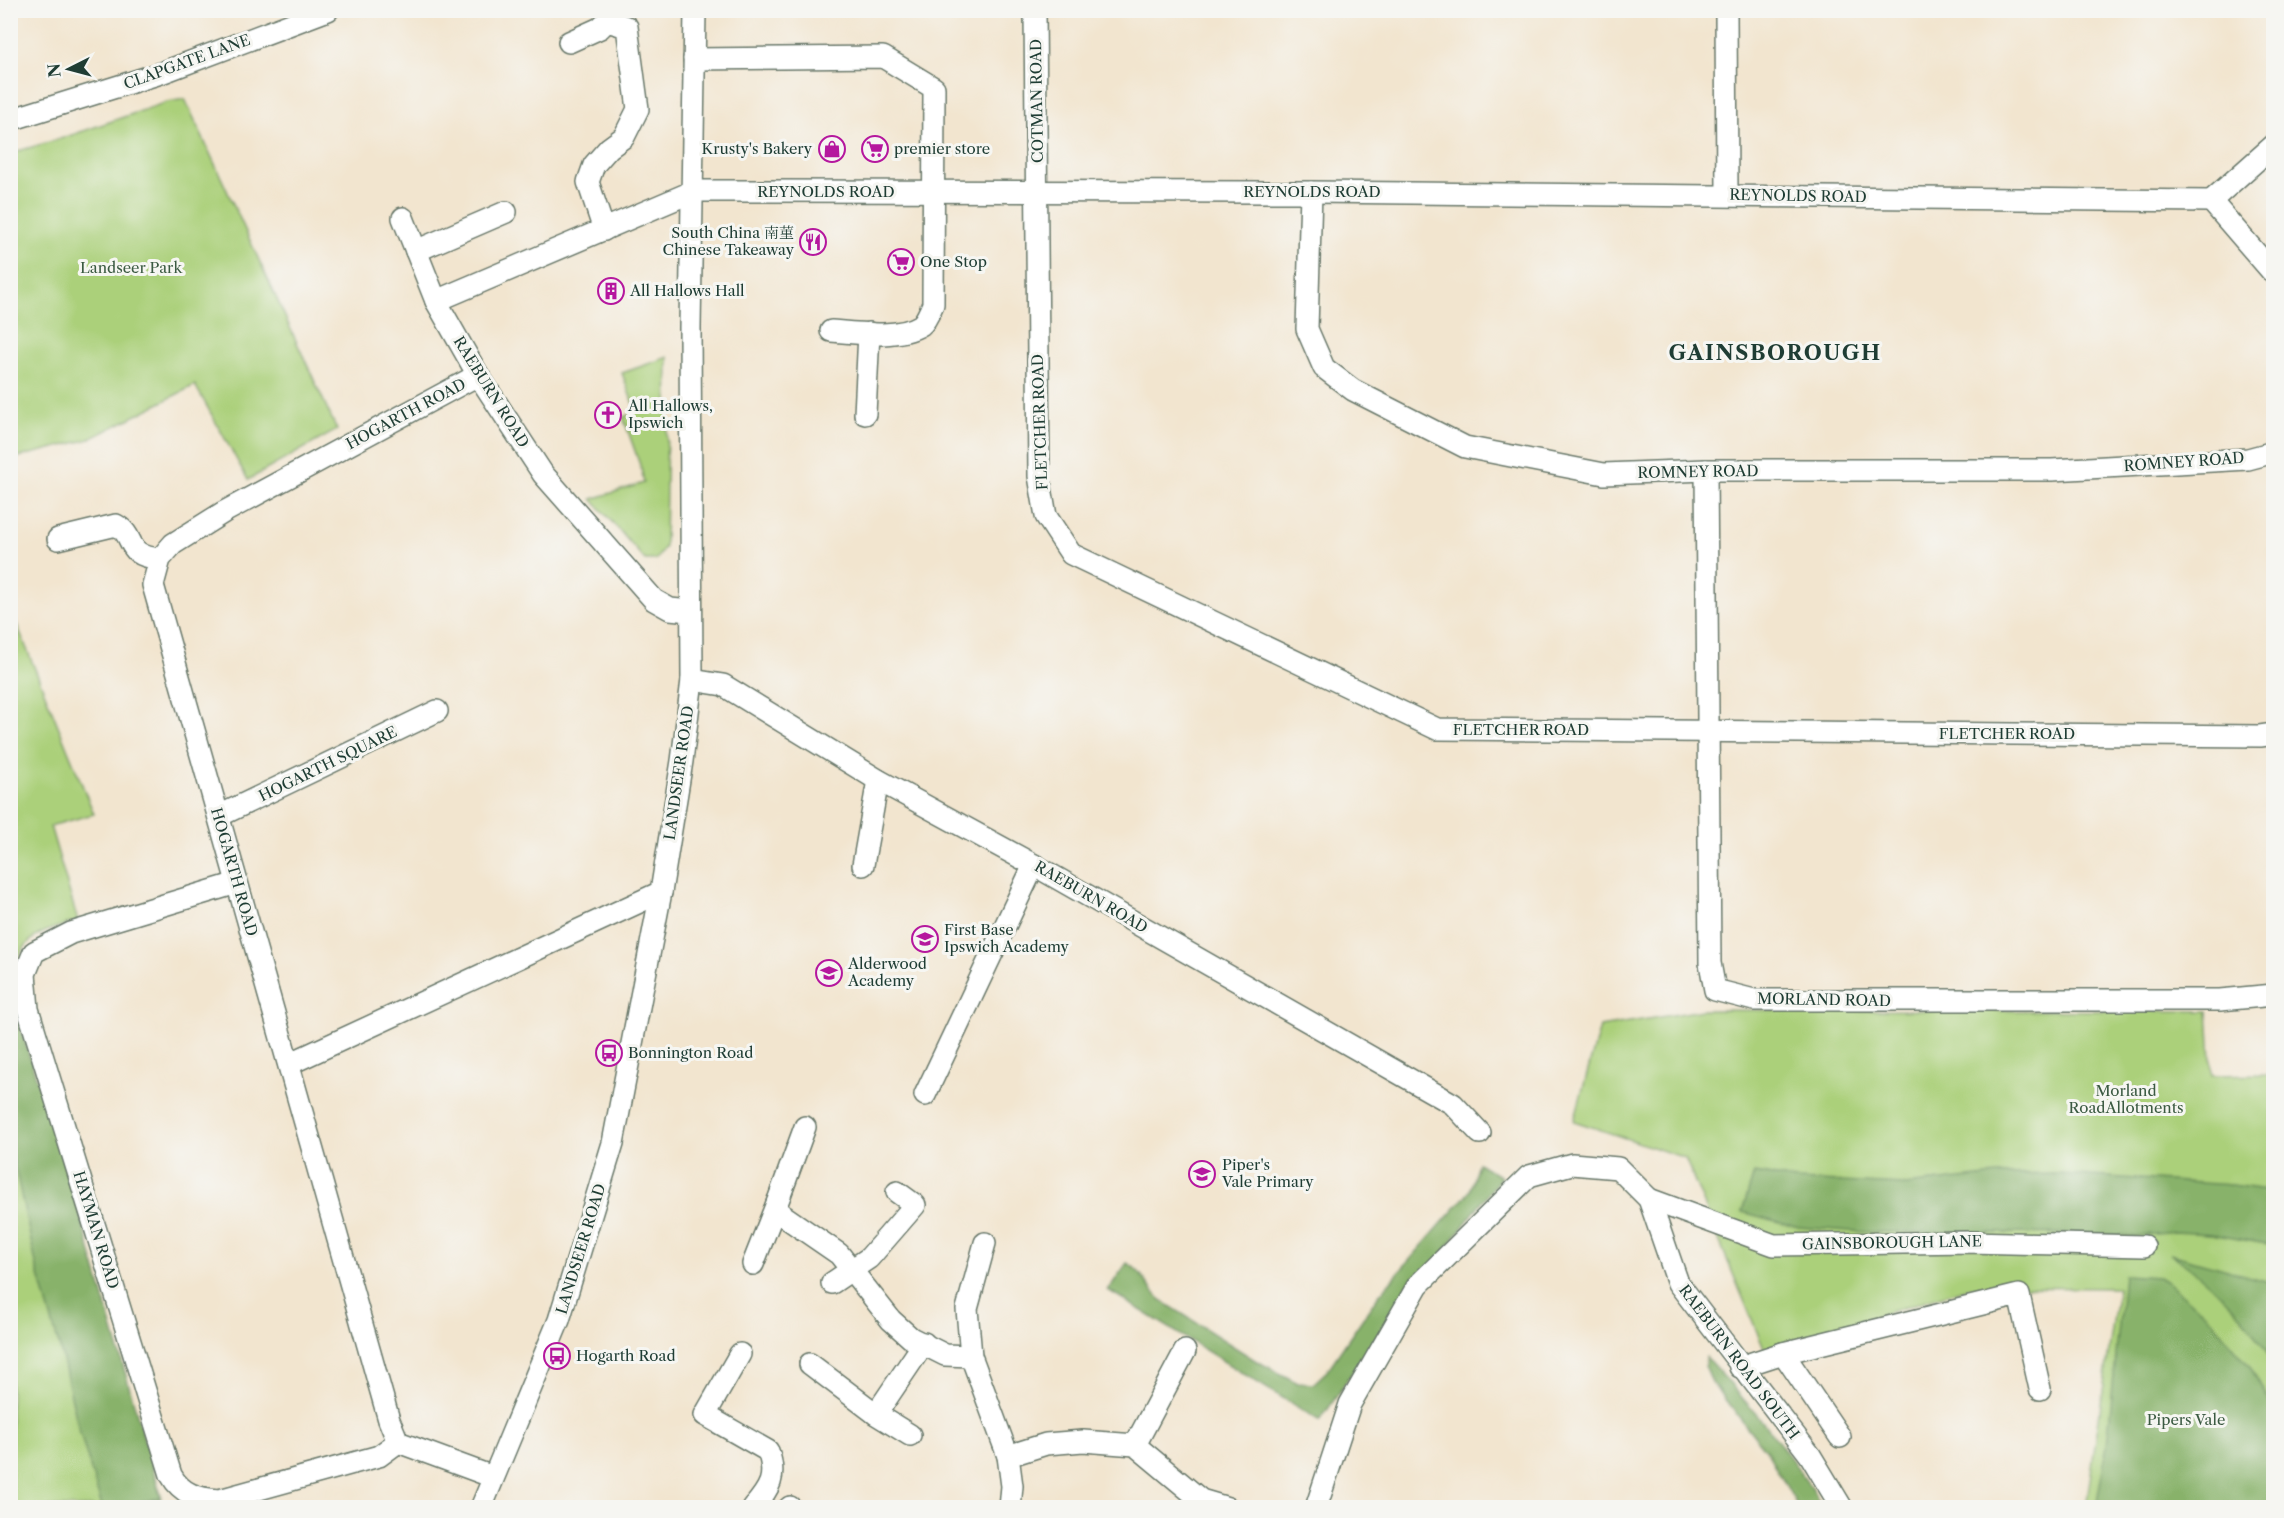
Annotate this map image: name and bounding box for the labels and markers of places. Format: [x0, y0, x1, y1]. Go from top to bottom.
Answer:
shop icon: Krusty's Bakery [817, 134, 847, 164]
supermarket icon: premier store [860, 134, 890, 164]
place label: Krusty's Bakery [701, 139, 813, 158]
place label: premier store [894, 139, 990, 158]
place label: South China 南菫 Chinese Takeaway [663, 223, 795, 259]
restaurant icon: South China 南菫 Chinese Takeaway [798, 227, 828, 257]
supermarket icon: One Stop [886, 247, 916, 277]
place label: One Stop [920, 252, 987, 271]
building icon: All Hallows Hall [596, 276, 626, 306]
place label: All Hallows Hall [629, 281, 745, 300]
place label: All Hallows, Ipswich [627, 396, 713, 432]
church icon: All Hallows, Ipswich [593, 400, 623, 430]
place label: First Base Ipswich Academy [944, 920, 1070, 956]
school or university icon: First Base Ipswich Academy [910, 924, 940, 954]
place label: Alderwood Academy [847, 954, 927, 990]
school or university icon: Alderwood Academy [814, 958, 844, 988]
bus stop icon: Bonnington Road [594, 1038, 624, 1068]
place label: Bonnington Road [628, 1043, 753, 1062]
place label: Piper's Vale Primary [1221, 1155, 1314, 1191]
school or university icon: Piper's Vale Primary [1187, 1159, 1217, 1189]
bus stop icon: Hogarth Road [542, 1341, 572, 1371]
place label: Hogarth Road [576, 1346, 676, 1365]

